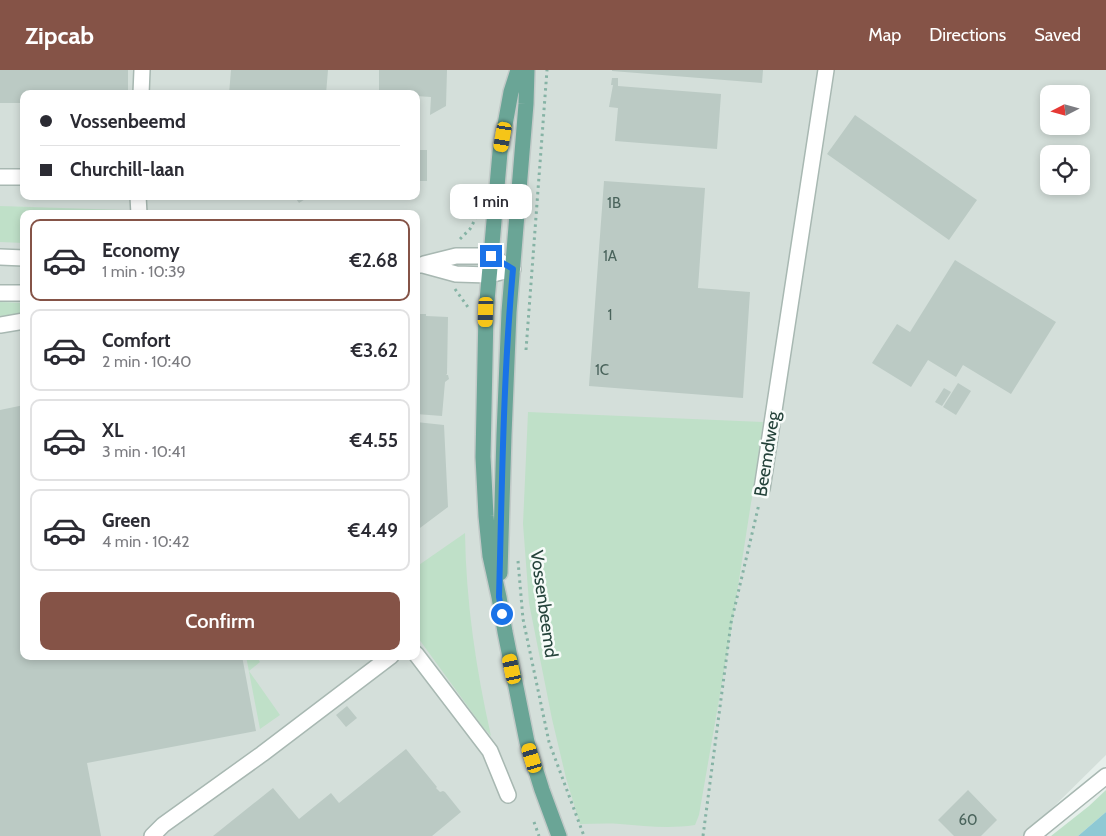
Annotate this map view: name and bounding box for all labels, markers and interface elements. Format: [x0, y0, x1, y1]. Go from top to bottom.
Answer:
text: Zipcab [25, 21, 94, 50]
text: Map [868, 24, 901, 46]
text: Directions [929, 24, 1006, 46]
text: Saved [1034, 24, 1081, 46]
north arrow [1040, 85, 1090, 135]
map controls [1040, 85, 1090, 195]
text: Vossenbeemd [70, 110, 186, 133]
car [493, 121, 512, 153]
button: locate [1040, 145, 1090, 195]
text: Churchill-laan [70, 158, 185, 181]
callout: 1 min [450, 184, 532, 218]
text: 1 min [473, 192, 509, 211]
house number: 1B [607, 194, 621, 212]
icon: car [42, 238, 87, 283]
text: Economy [102, 239, 180, 262]
route end [480, 245, 502, 267]
house number: 1A [603, 247, 618, 265]
text: €2.68 [349, 249, 398, 272]
text: 1 min · 10:39 [102, 262, 186, 281]
car [477, 297, 494, 327]
house number: 1 [608, 306, 612, 324]
icon: car [42, 328, 87, 373]
text: Comfort [102, 329, 171, 352]
text: €3.62 [351, 339, 398, 362]
text: 2 min · 10:40 [102, 352, 192, 371]
house number: 1C [595, 361, 609, 379]
street label: Beemdweg [749, 409, 785, 498]
icon: car [42, 418, 87, 463]
text: XL [102, 419, 123, 442]
text: €4.55 [350, 429, 398, 452]
text: 3 min · 10:41 [102, 442, 186, 461]
icon: car [42, 508, 87, 553]
text: Green [102, 509, 151, 532]
text: €4.49 [348, 519, 398, 542]
text: 4 min · 10:42 [102, 532, 190, 551]
street label: Vossenbeemd [526, 549, 562, 659]
button: Confirm [40, 592, 400, 650]
route start [491, 603, 513, 625]
car [501, 653, 522, 685]
car [520, 741, 543, 775]
house number: 60 [959, 811, 978, 829]

